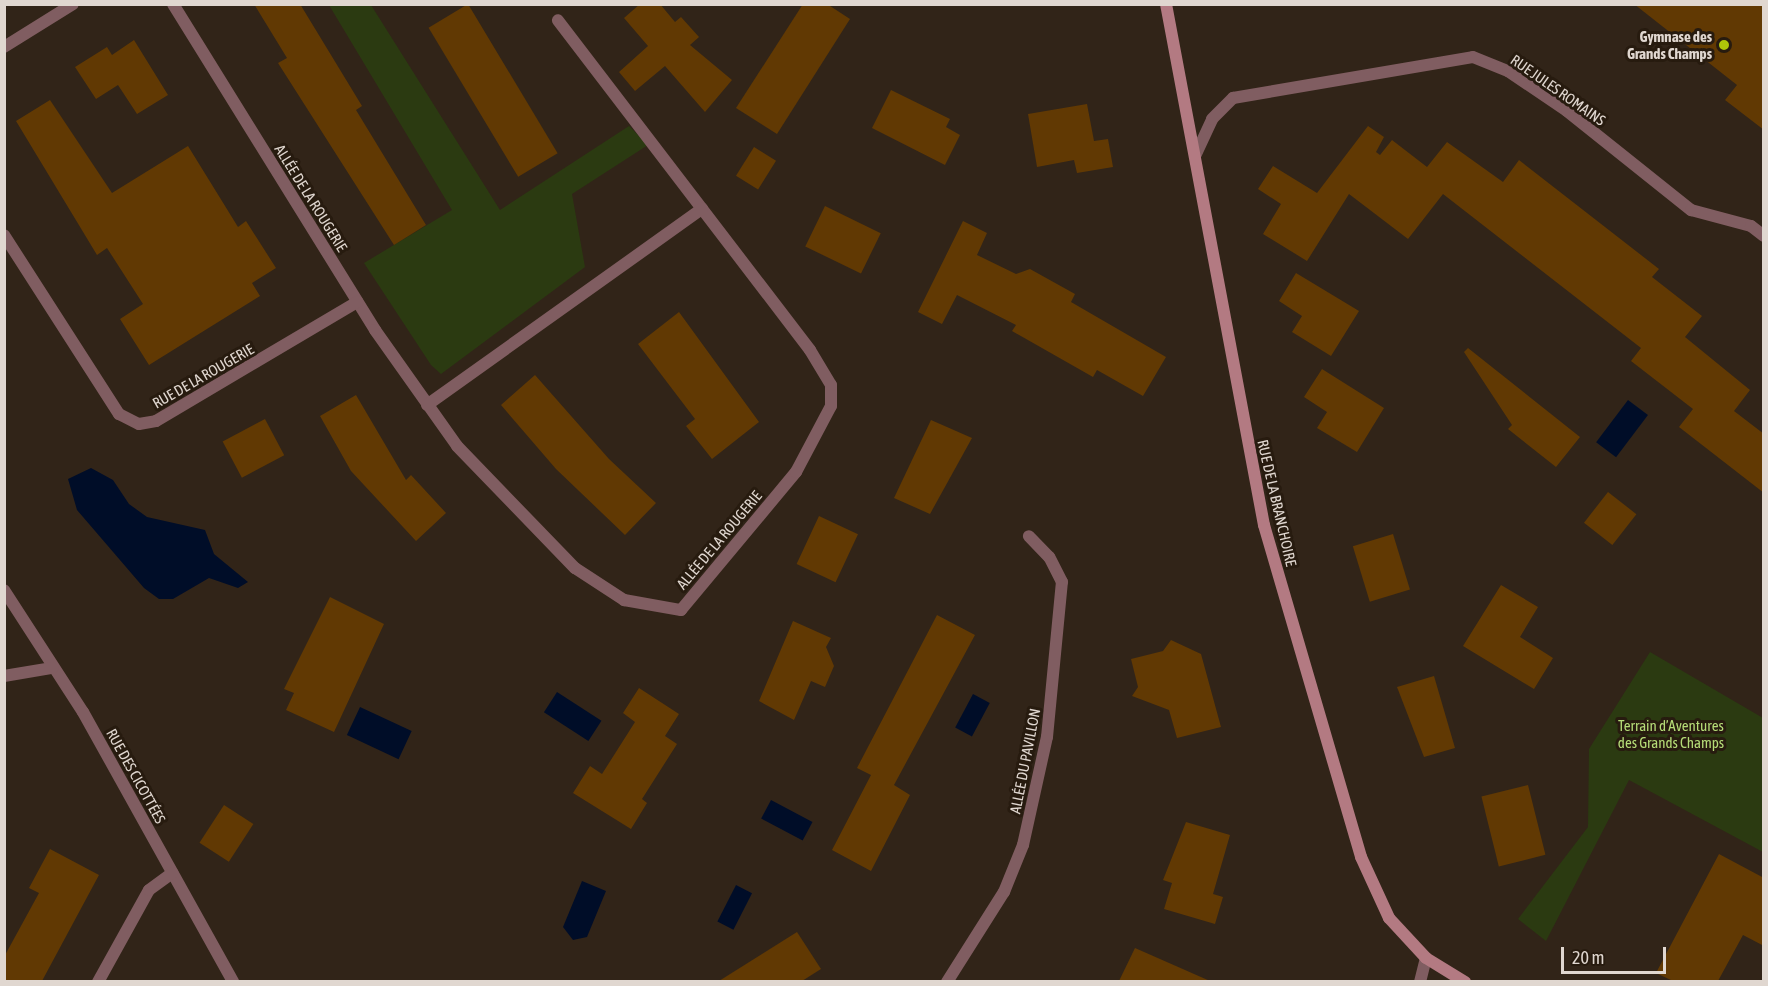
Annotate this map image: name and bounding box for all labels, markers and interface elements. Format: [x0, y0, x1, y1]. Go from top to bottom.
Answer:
place label: Gymnase des Grands Champs [1627, 27, 1712, 62]
marker: Gymnase des Grands Champs [1717, 38, 1731, 52]
street label: RUE JULES ROMAINS [1507, 51, 1609, 129]
street label: ALLÉE DE LA ROUGERIE [271, 141, 351, 255]
street label: RUE DE LA ROUGERIE [149, 340, 257, 412]
street label: RUE DE LA BRANCHOIRE [1254, 438, 1300, 568]
street label: ALLÉE DE LA ROUGERIE [673, 487, 765, 593]
street label: ALLÉE DU PAVILLON [1006, 707, 1044, 815]
park label: Terrain d’Aventures des Grands Champs [1618, 716, 1724, 751]
street label: RUE DES CICOTTÉES [103, 725, 169, 827]
scale bar [1564, 935, 1669, 973]
text: 20 m [1572, 947, 1604, 968]

